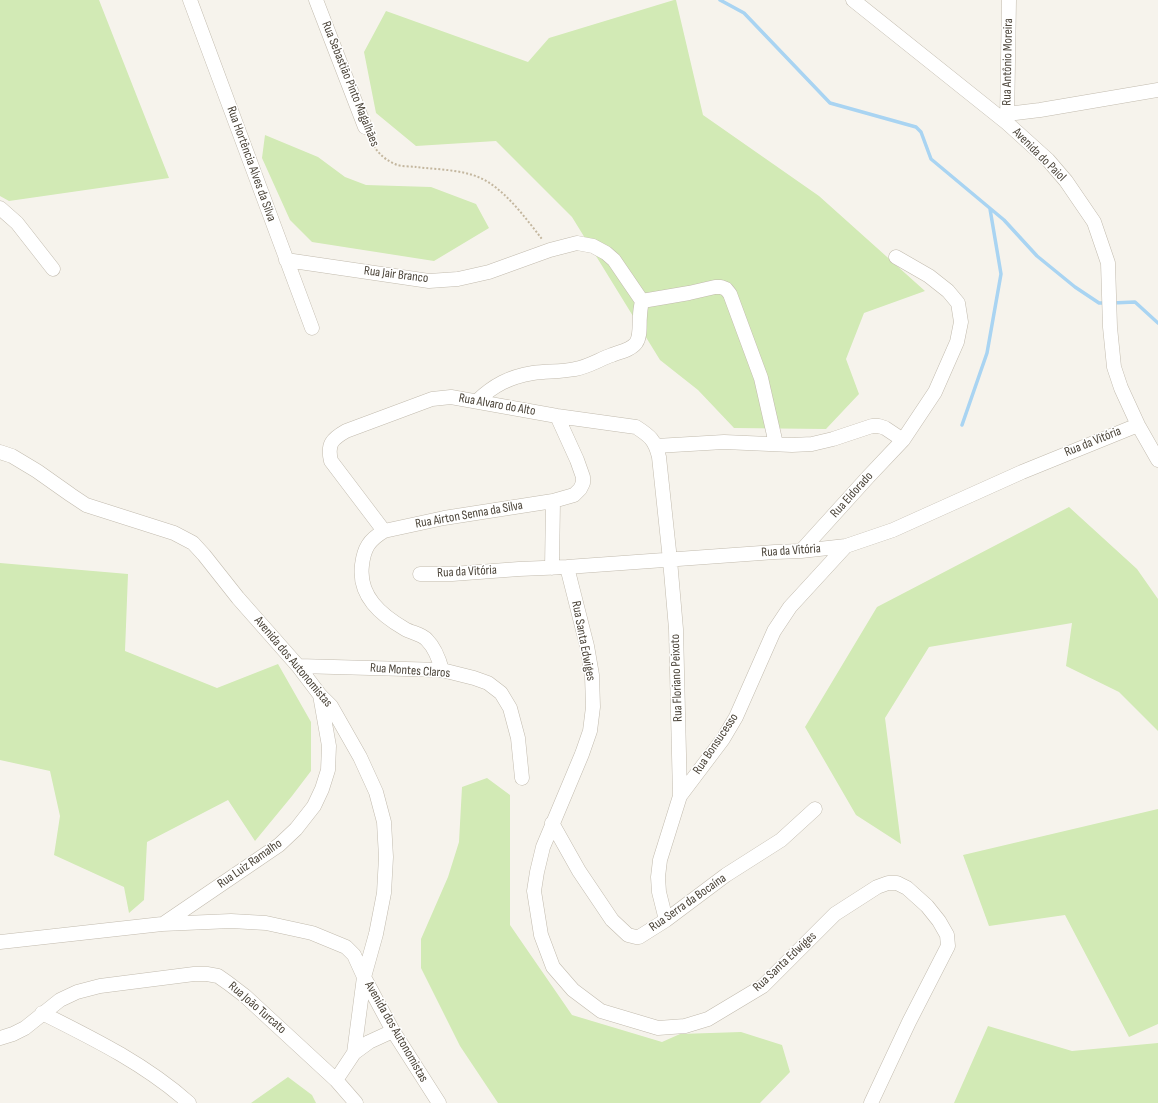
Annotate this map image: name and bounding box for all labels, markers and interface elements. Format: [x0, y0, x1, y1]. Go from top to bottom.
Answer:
street label: Rua Antônio Moreira [999, 18, 1017, 106]
street label: Rua Sebastião Pinto Magalhães [318, 19, 382, 149]
street label: Rua Hortência Alves da Silva [223, 104, 279, 224]
street label: Avenida do Paiol [1009, 125, 1069, 185]
street label: Rua Jair Branco [363, 263, 429, 287]
street label: Rua Alvaro do Alto [457, 391, 537, 419]
street label: Rua da Vitória [1062, 424, 1124, 460]
street label: Rua Eldorado [827, 469, 877, 521]
street label: Rua Airton Senna da Silva [414, 498, 524, 532]
street label: Rua da Vitória [761, 541, 821, 561]
street label: Rua da Vitória [437, 563, 497, 581]
street label: Rua Santa Edwiges [568, 600, 598, 682]
street label: Avenida dos Autonomistas [250, 613, 336, 711]
street label: Rua Floriano Peixoto [668, 634, 686, 722]
street label: Rua Montes Claros [369, 660, 451, 682]
street label: Rua Bonsucesso [690, 710, 742, 778]
street label: Rua Luiz Ramalho [215, 836, 285, 892]
street label: Rua Serra da Bocaína [647, 871, 729, 935]
street label: Rua Santa Edwiges [750, 929, 820, 995]
street label: Rua João Turcato [225, 979, 289, 1037]
street label: Avenida dos Autonomistas [361, 979, 431, 1085]

